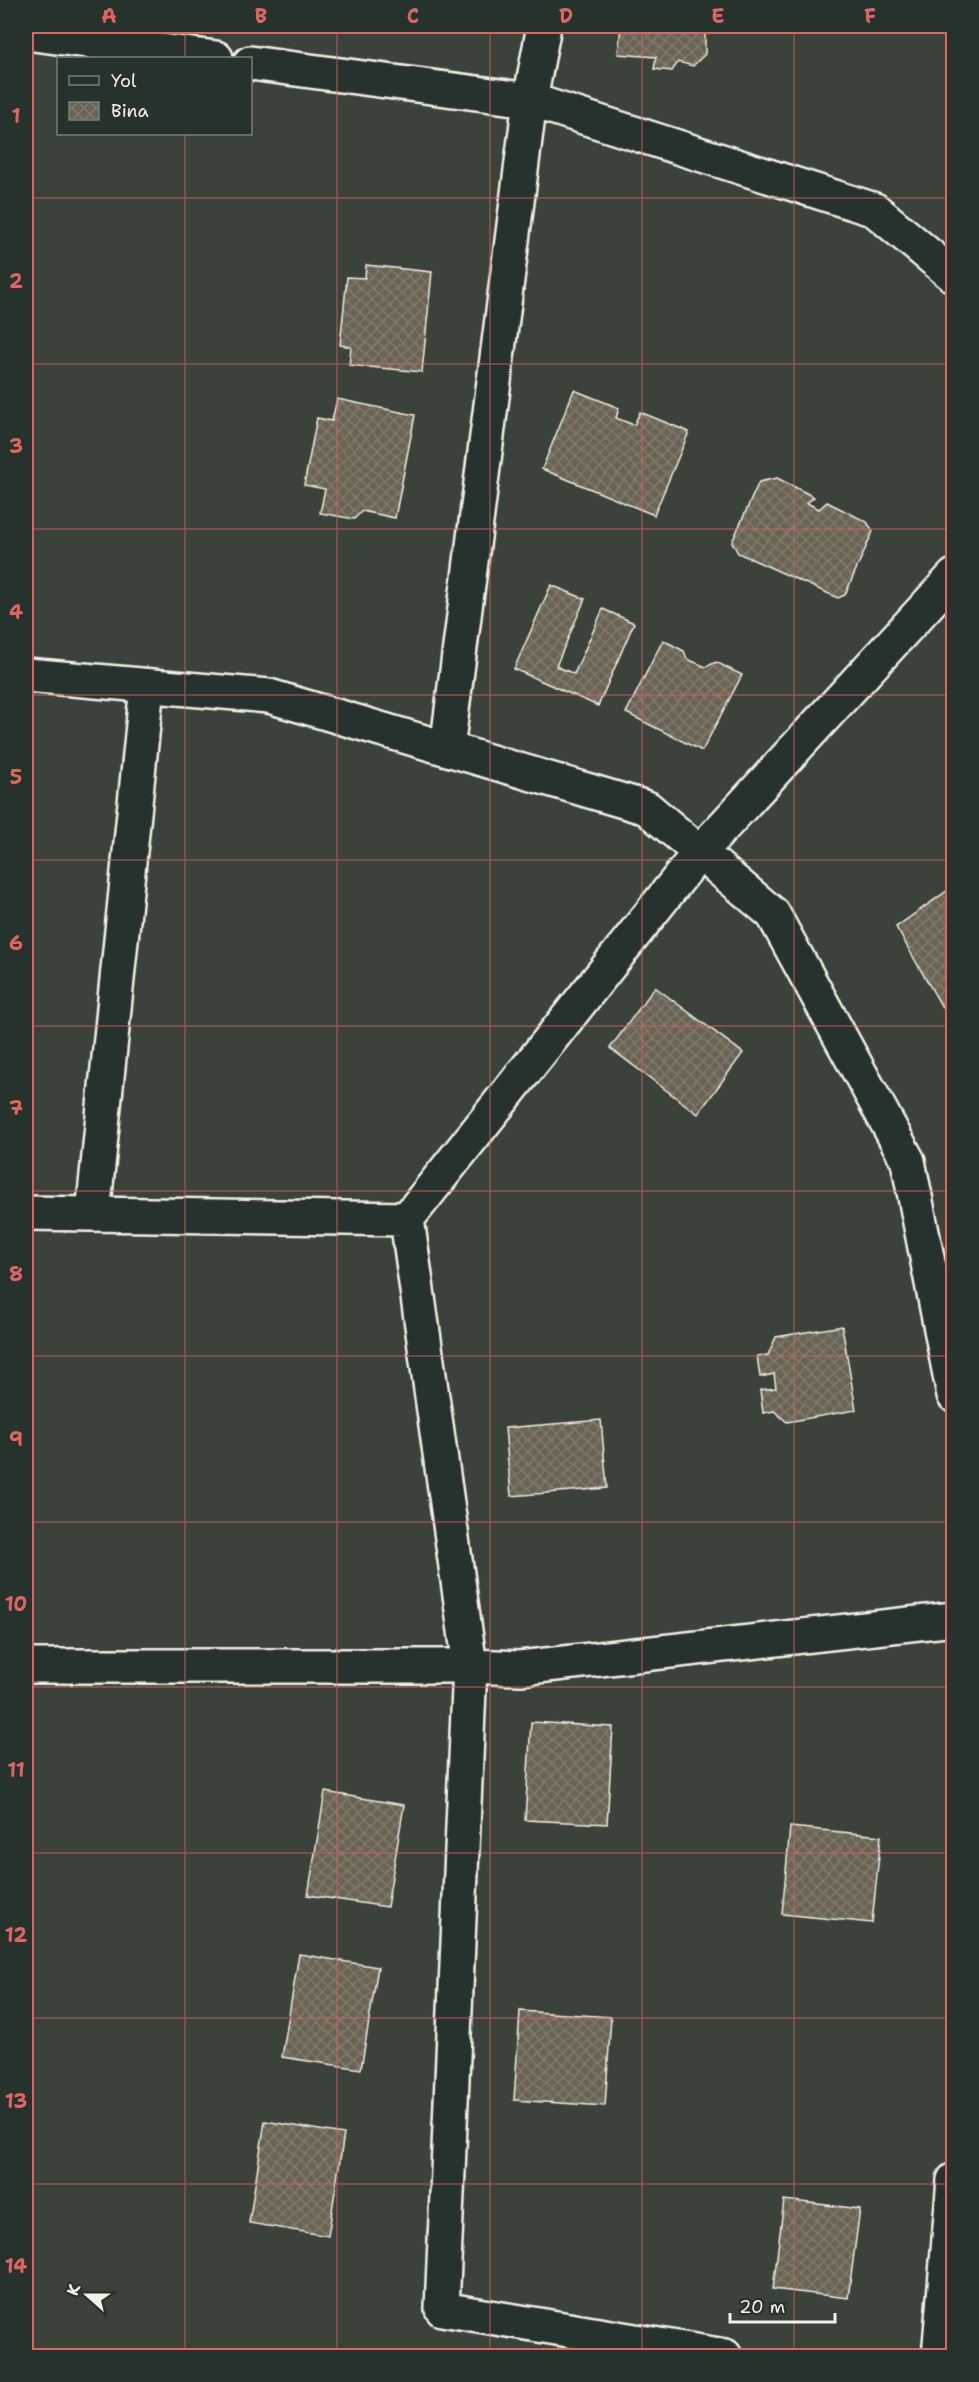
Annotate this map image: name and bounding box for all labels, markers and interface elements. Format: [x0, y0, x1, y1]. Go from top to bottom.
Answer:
text: A [101, 3, 117, 29]
text: B [255, 3, 267, 29]
text: C [407, 3, 419, 29]
text: D [559, 3, 573, 29]
text: E [711, 3, 725, 29]
text: F [864, 3, 876, 29]
legend [57, 57, 252, 135]
text: Yol [111, 69, 137, 93]
text: Bina [111, 99, 149, 123]
text: 1 [11, 103, 21, 129]
text: 2 [9, 268, 23, 294]
text: 3 [9, 433, 23, 459]
text: 4 [9, 599, 23, 625]
text: 5 [10, 764, 22, 790]
text: 6 [9, 930, 23, 956]
text: 7 [9, 1095, 23, 1121]
text: 8 [9, 1261, 23, 1287]
text: 9 [9, 1426, 23, 1452]
text: 10 [5, 1591, 27, 1617]
text: 11 [7, 1757, 25, 1783]
text: 12 [5, 1922, 27, 1948]
text: 13 [5, 2088, 27, 2114]
text: 14 [5, 2253, 27, 2279]
north arrow [57, 2265, 117, 2325]
text: K [62, 2281, 85, 2299]
scale bar [730, 2286, 835, 2324]
text: 20 m [739, 2295, 785, 2319]

